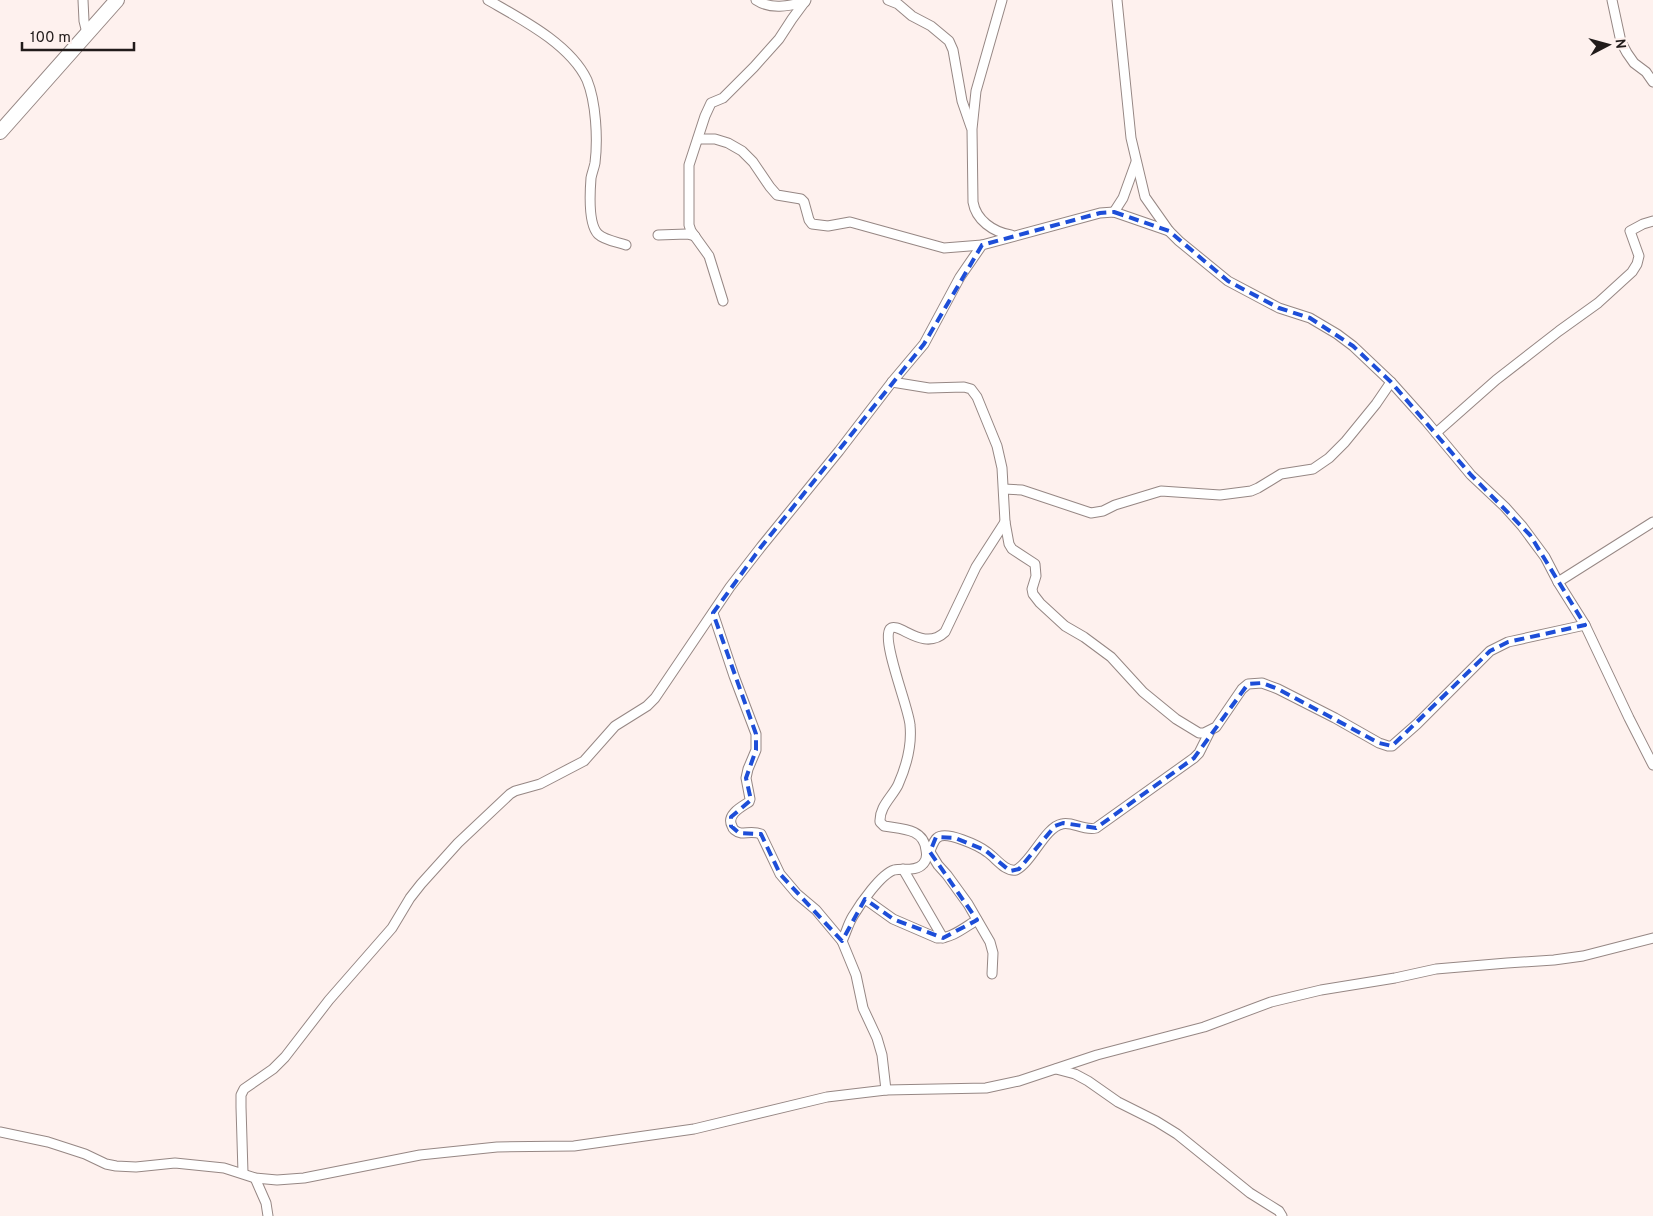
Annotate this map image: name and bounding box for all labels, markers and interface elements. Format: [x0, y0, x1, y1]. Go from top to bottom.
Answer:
scale bar [22, 20, 135, 52]
north arrow [1583, 20, 1633, 70]
text: 100 m [30, 29, 71, 48]
text: N [1610, 38, 1628, 50]

